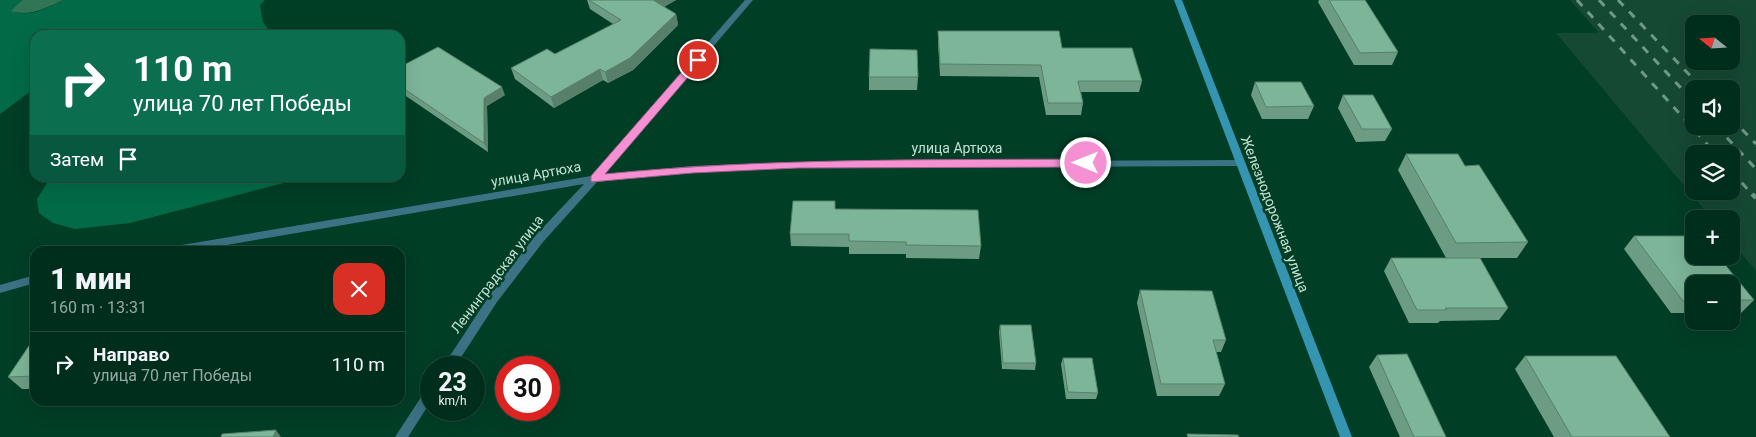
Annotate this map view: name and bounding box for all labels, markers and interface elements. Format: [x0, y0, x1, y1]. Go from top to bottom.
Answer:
north arrow [1685, 15, 1740, 70]
map controls [1685, 15, 1740, 330]
pin [677, 39, 719, 81]
icon: arrive [684, 46, 712, 74]
text: 110 m [133, 49, 232, 90]
icon: right [50, 50, 115, 115]
button: sound [1685, 80, 1740, 135]
text: улица 70 лет Победы [133, 91, 352, 116]
street label: Железнодорожная улица [1238, 134, 1312, 294]
position arrow [1059, 136, 1111, 188]
street label: улица Артюха [912, 140, 1002, 156]
icon: arrive [114, 145, 142, 173]
button: layers [1685, 145, 1740, 200]
text: Затем [50, 148, 104, 171]
street label: улица Артюха [490, 158, 582, 190]
button: + [1685, 210, 1740, 265]
street label: Ленинградская улица [447, 212, 547, 336]
text: 1 мин [50, 261, 131, 296]
button: close [333, 263, 385, 315]
button: − [1685, 275, 1740, 330]
text: 160 m · 13:31 [50, 298, 147, 317]
text: Направо [93, 343, 170, 366]
icon: right [50, 350, 78, 378]
text: 110 m [332, 353, 385, 376]
speed limit sign: 30 [495, 356, 560, 421]
text: улица 70 лет Победы [93, 366, 252, 385]
text: 23 [438, 368, 467, 397]
text: km/h [438, 394, 467, 408]

